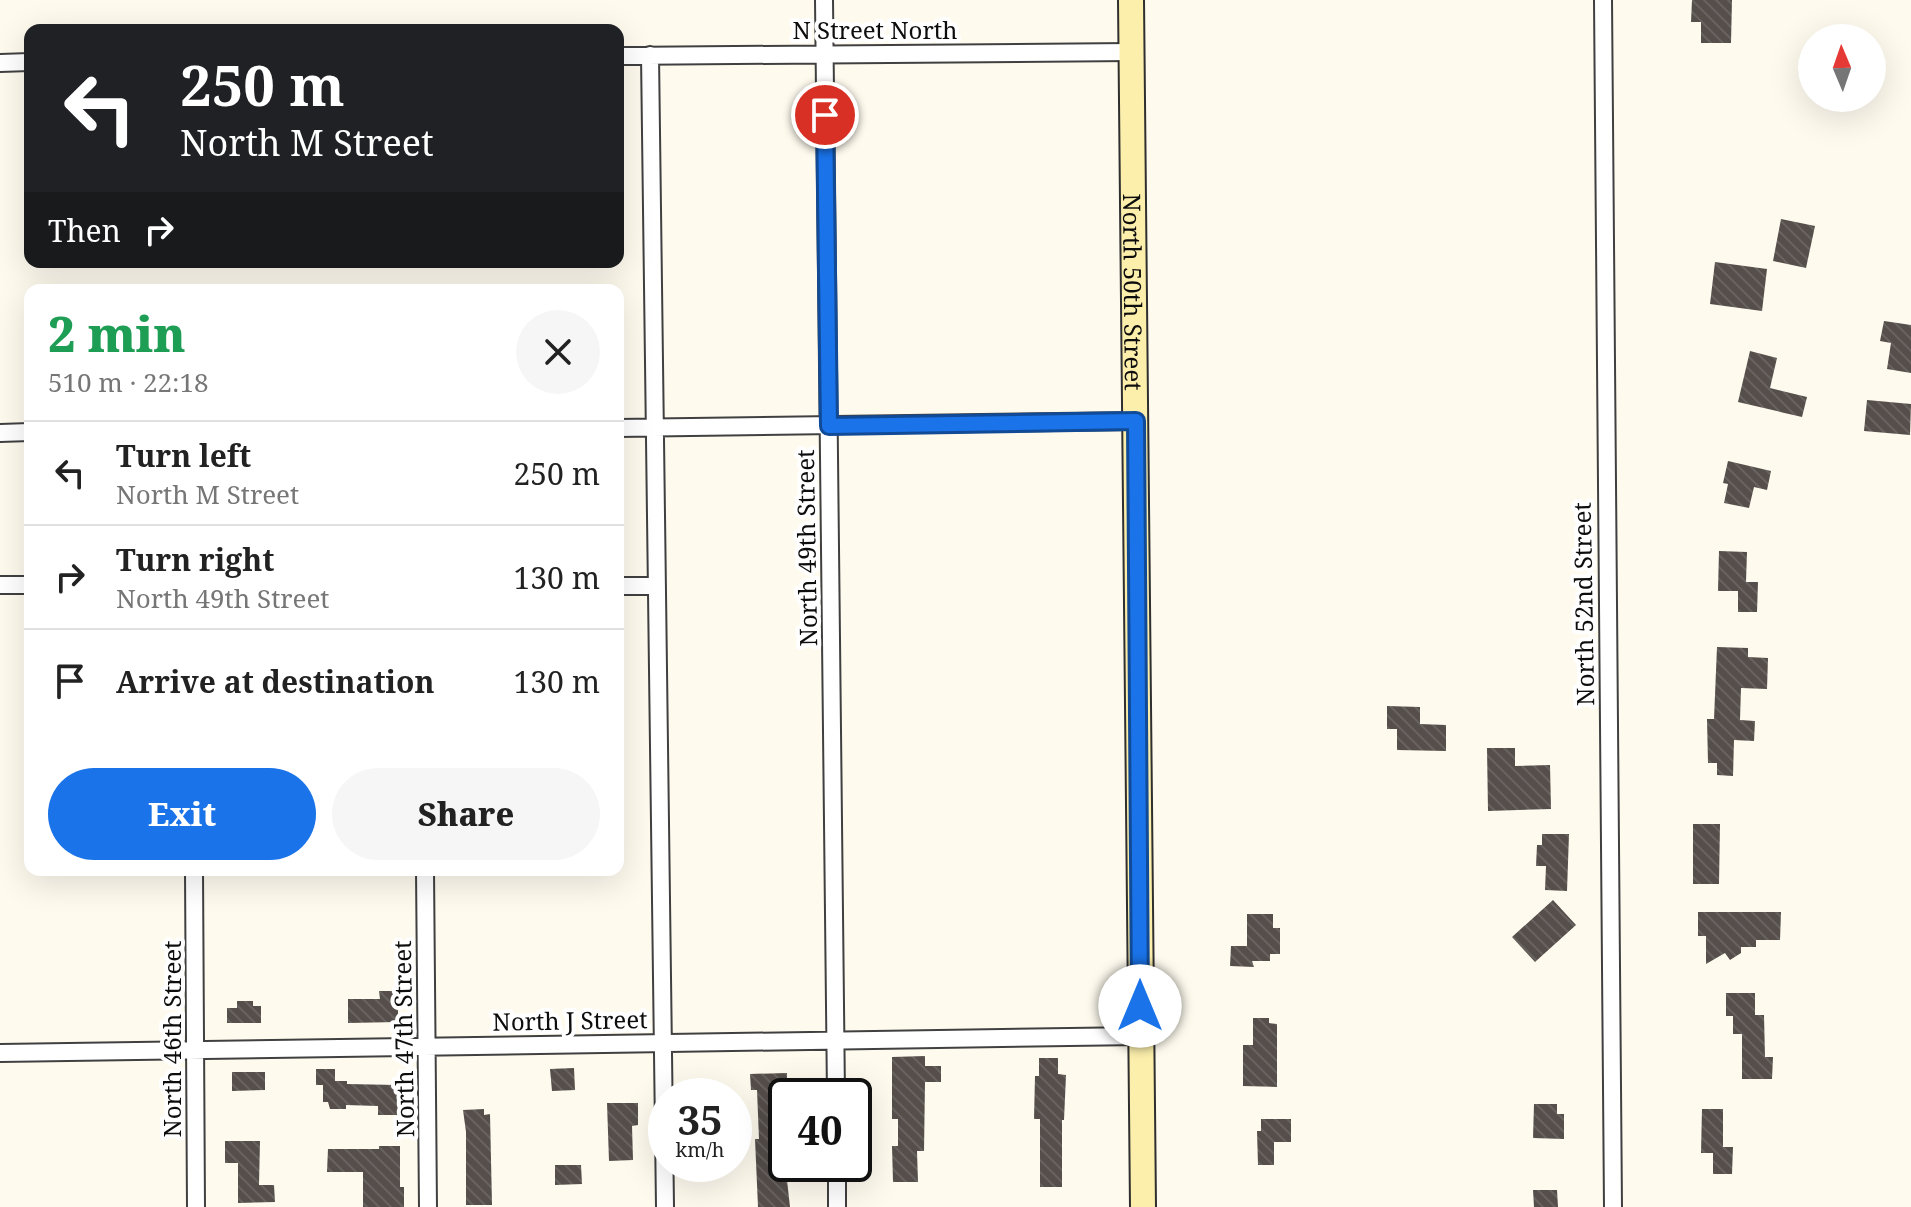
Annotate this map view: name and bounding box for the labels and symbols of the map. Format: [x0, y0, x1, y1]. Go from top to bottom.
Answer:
street label: N Street North [793, 13, 957, 46]
north arrow [1798, 24, 1886, 112]
pin [791, 81, 859, 149]
street label: North 50th Street [1116, 193, 1151, 391]
street label: North 49th Street [788, 449, 824, 647]
street label: North 52nd Street [1565, 502, 1601, 706]
street label: North 46th Street [155, 940, 188, 1138]
street label: North 47th Street [385, 940, 421, 1138]
position arrow [1098, 964, 1182, 1048]
street label: North J Street [492, 1002, 648, 1038]
speed limit sign: 40 [768, 1078, 872, 1182]

